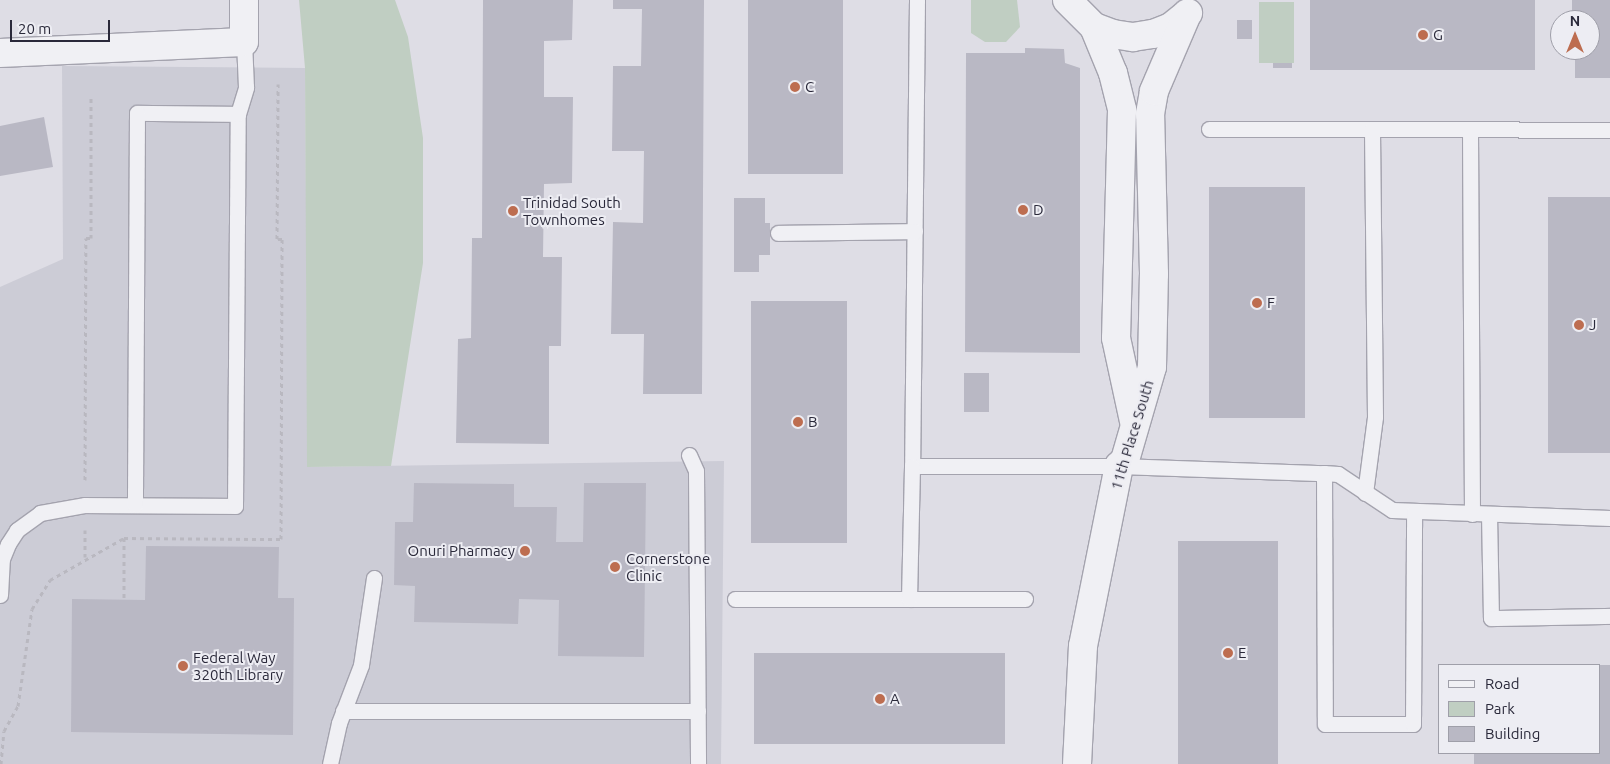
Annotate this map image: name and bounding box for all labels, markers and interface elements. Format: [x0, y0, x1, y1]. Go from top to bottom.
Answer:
scale bar [12, 10, 112, 42]
north arrow [1550, 10, 1600, 60]
text: N [1570, 13, 1580, 29]
text: 20 m [18, 20, 51, 37]
place label: G [1433, 26, 1443, 44]
marker: G [1417, 29, 1429, 41]
place label: C [805, 78, 814, 96]
marker: C [789, 81, 801, 93]
place label: Trinidad South Townhomes [523, 193, 621, 228]
place label: D [1033, 201, 1044, 219]
marker: D [1017, 204, 1029, 216]
marker: Trinidad South Townhomes [507, 205, 519, 217]
place label: F [1267, 294, 1275, 312]
marker: F [1251, 297, 1263, 309]
place label: J [1589, 316, 1596, 334]
marker: J [1573, 319, 1585, 331]
street label: 11th Place South [1107, 378, 1157, 492]
place label: B [808, 413, 818, 431]
marker: B [792, 416, 804, 428]
place label: Onuri Pharmacy [408, 542, 515, 560]
marker: Onuri Pharmacy [519, 545, 531, 557]
place label: Cornerstone Clinic [626, 549, 710, 584]
marker: Cornerstone Clinic [608, 560, 622, 574]
place label: E [1238, 644, 1246, 662]
marker: E [1222, 647, 1234, 659]
place label: Federal Way 320th Library [193, 648, 283, 683]
marker: Federal Way 320th Library [177, 660, 189, 672]
legend [1438, 664, 1600, 754]
text: Road [1485, 675, 1520, 692]
place label: A [890, 690, 900, 708]
marker: A [874, 693, 886, 705]
text: Park [1485, 700, 1515, 717]
text: Building [1485, 725, 1540, 742]

